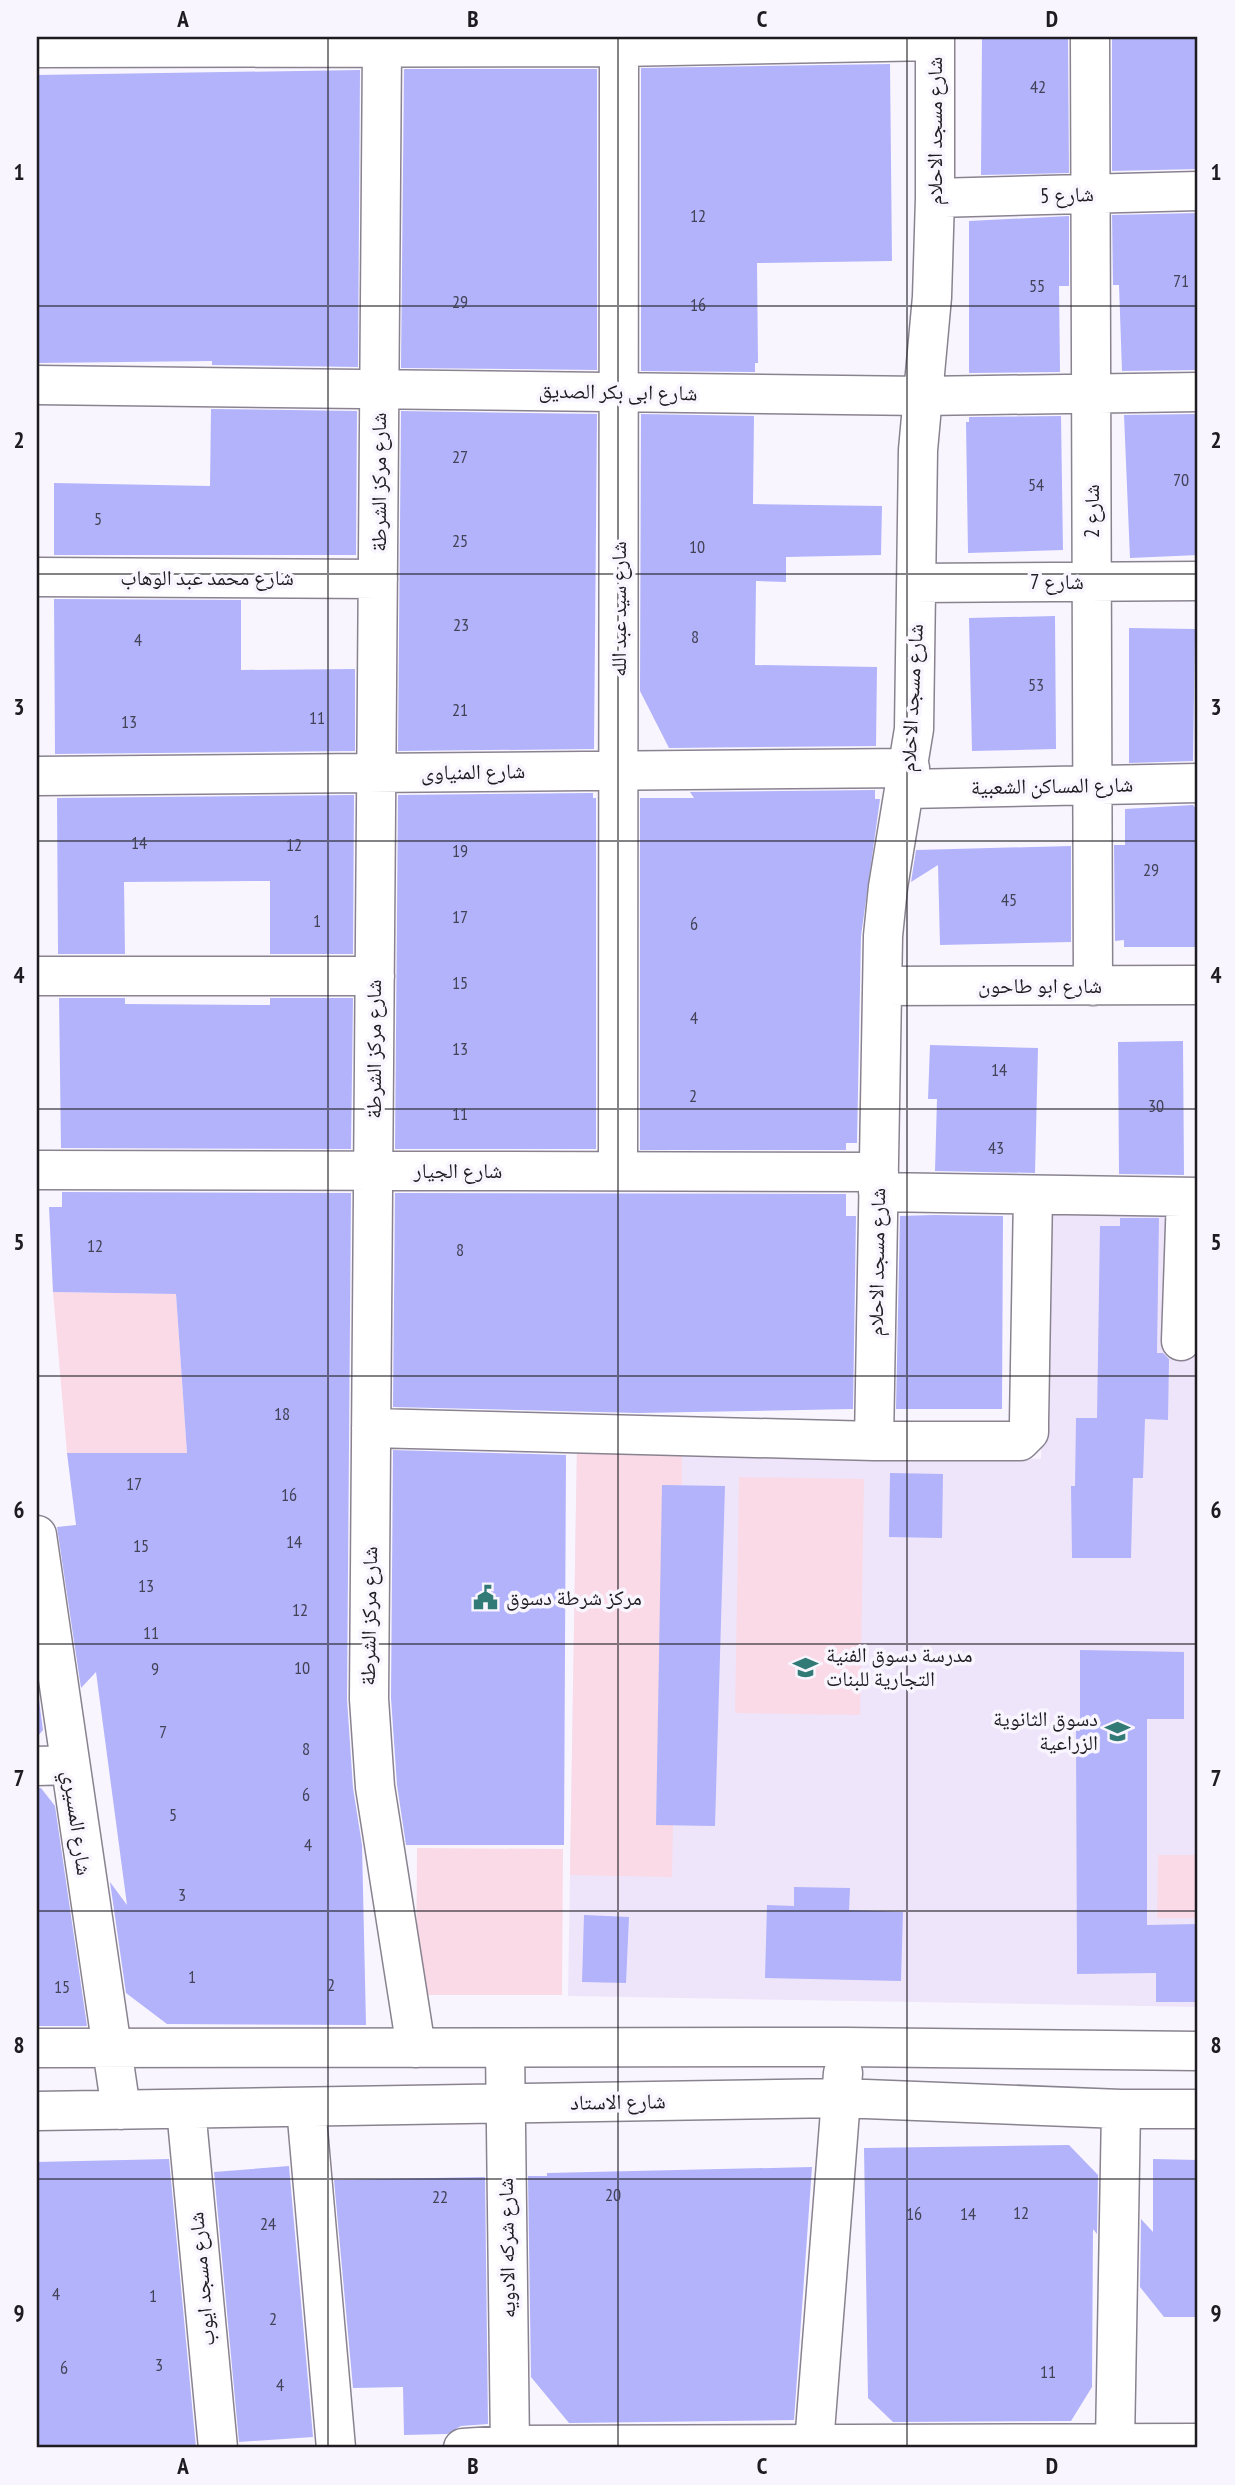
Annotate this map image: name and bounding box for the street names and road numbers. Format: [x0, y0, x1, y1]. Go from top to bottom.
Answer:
street label: شارع مسجد الاحلام [921, 57, 949, 205]
street label: شارع 5 [1040, 180, 1094, 209]
street label: شارع ابى بكر الصديق [538, 377, 698, 406]
street label: شارع مركز الشرطة [365, 412, 392, 552]
street label: شارع 2 [1078, 484, 1105, 538]
street label: شارع سيد عبد الله [605, 541, 632, 677]
street label: شارع محمد عبد الوهاب [120, 564, 294, 591]
street label: شارع 7 [1030, 568, 1084, 595]
street label: شارع مسجد الاحلام [894, 623, 930, 773]
street label: شارع المنياوى [421, 757, 525, 786]
street label: شارع المساكن الشعبية [971, 771, 1133, 800]
street label: شارع ابو طاحون [978, 972, 1102, 999]
street label: شارع مركز الشرطة [360, 979, 387, 1119]
street label: شارع الجيار [413, 1157, 502, 1184]
street label: شارع مسجد الاحلام [862, 1187, 892, 1337]
street label: شارع مركز الشرطة [354, 1546, 383, 1686]
street label: شارع المسيري [53, 1769, 98, 1877]
street label: شارع الاستاد [570, 2087, 666, 2116]
street label: شارع شركه الادويه [492, 2178, 521, 2318]
street label: شارع مسجد ايوب [182, 2211, 221, 2347]

